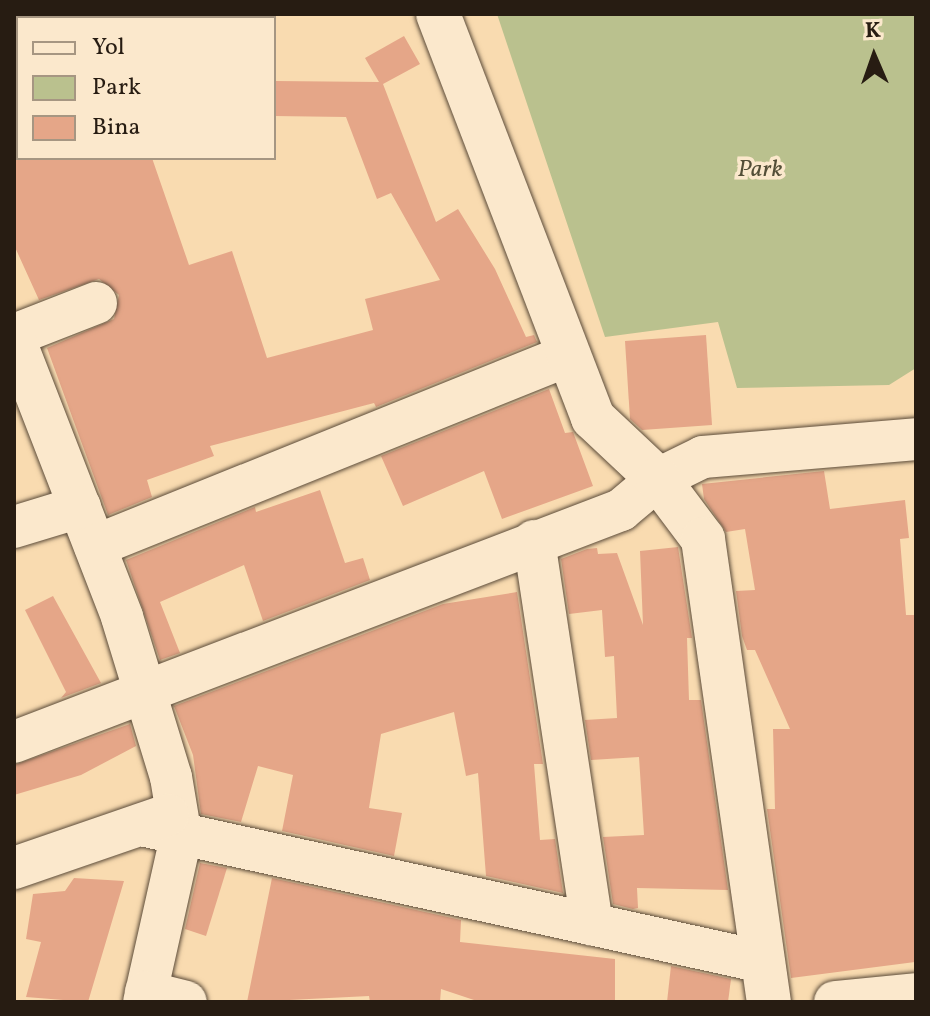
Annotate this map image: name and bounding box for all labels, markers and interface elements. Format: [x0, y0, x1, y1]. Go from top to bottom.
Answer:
legend [16, 16, 276, 160]
north arrow [834, 16, 914, 96]
text: K [865, 16, 882, 47]
text: Yol [92, 31, 125, 65]
text: Park [92, 71, 141, 105]
text: Bina [92, 111, 140, 145]
park label: Park [737, 157, 783, 185]

